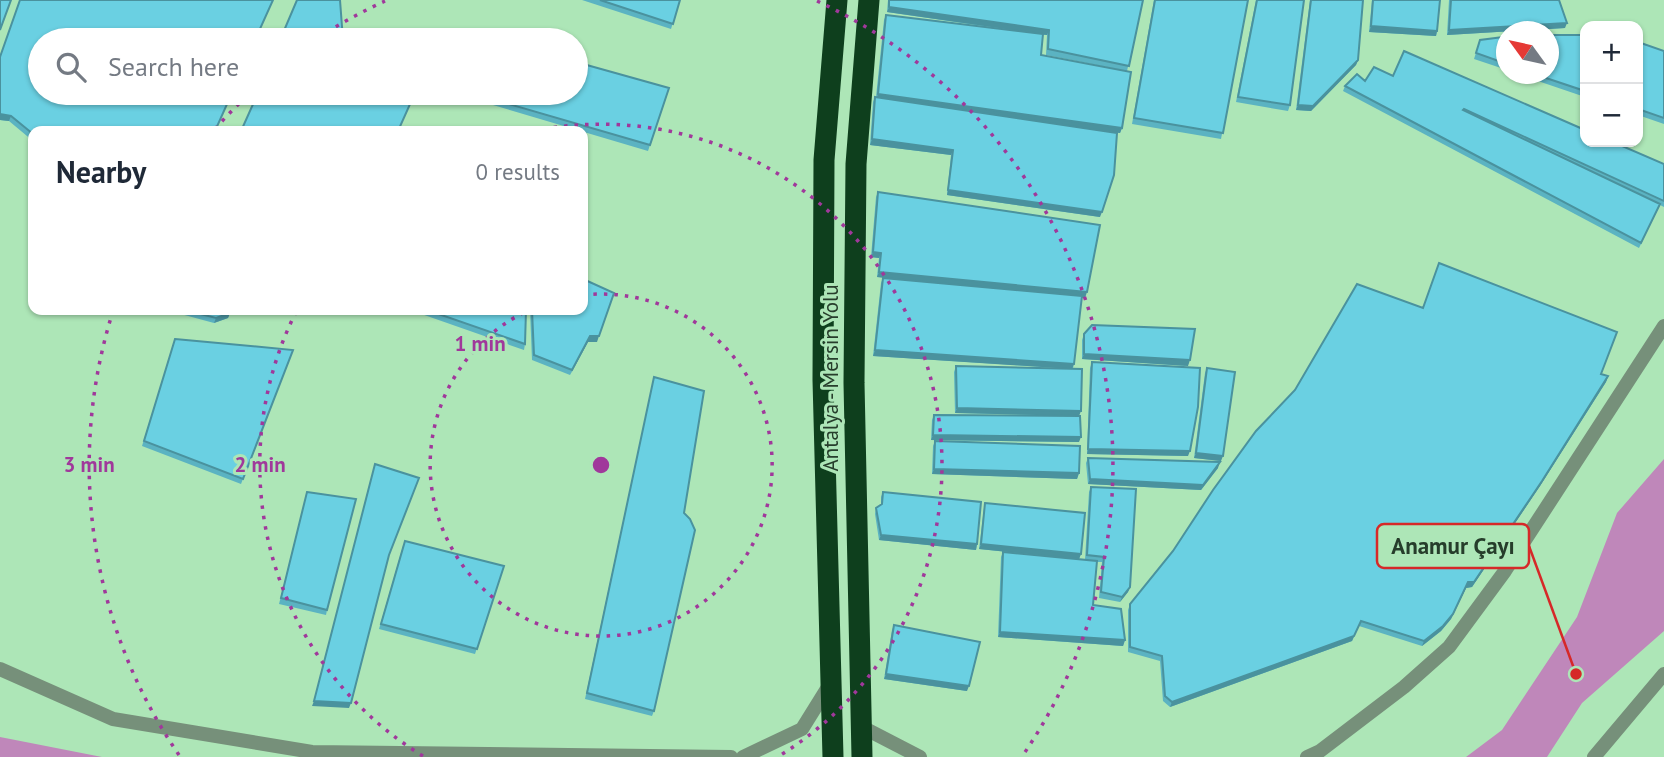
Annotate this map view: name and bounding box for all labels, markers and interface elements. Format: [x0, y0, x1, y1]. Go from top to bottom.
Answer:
north arrow [1496, 21, 1559, 84]
map controls [1580, 21, 1643, 147]
button: + [1580, 21, 1643, 84]
search box [28, 28, 588, 105]
icon: search [52, 48, 90, 86]
text: Search here [108, 50, 239, 83]
button: − [1580, 84, 1643, 147]
text: Nearby [56, 152, 146, 191]
text: 0 results [476, 157, 560, 186]
street label: Antalya - Mersin Yolu [817, 284, 844, 472]
text: 1 min [454, 330, 506, 357]
text: 3 min [63, 451, 115, 478]
text: 2 min [234, 451, 286, 478]
centre of rings [589, 453, 613, 477]
callout: Anamur Çayı [1377, 524, 1529, 568]
text: Anamur Çayı [1391, 531, 1515, 560]

